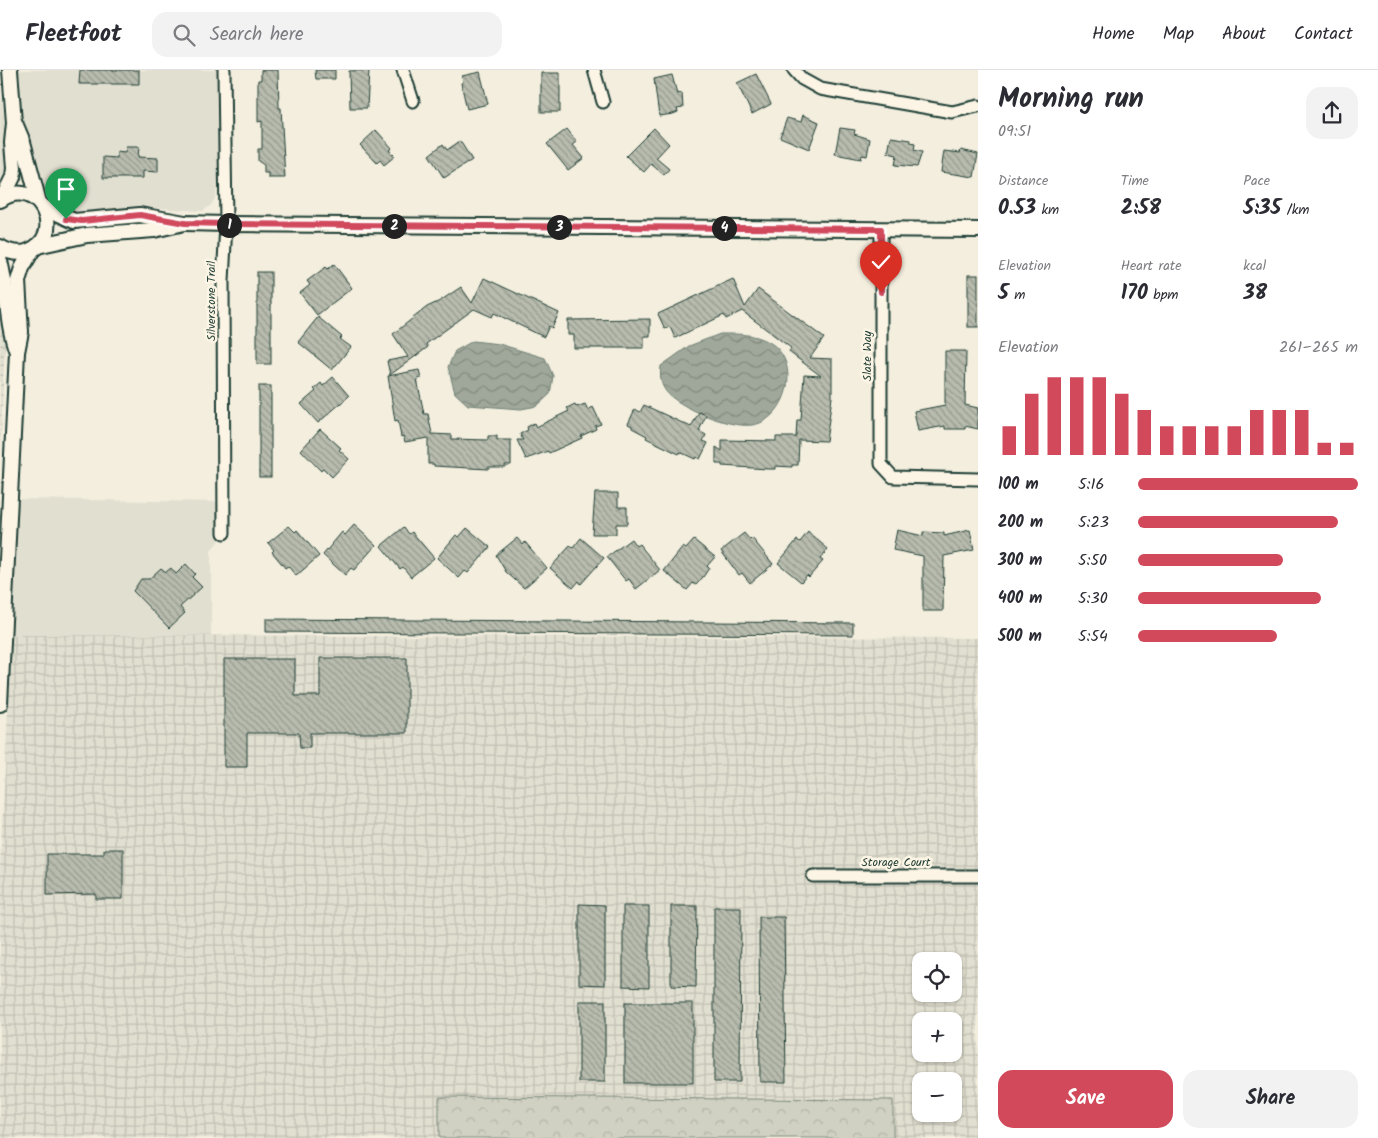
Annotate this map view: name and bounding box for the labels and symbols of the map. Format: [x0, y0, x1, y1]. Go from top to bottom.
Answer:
pin [45, 168, 87, 219]
pin: 1 [216, 212, 242, 238]
pin: 2 [382, 214, 406, 238]
pin: 3 [546, 214, 572, 240]
pin: 4 [712, 216, 736, 240]
pin [860, 241, 902, 292]
street label: Silverstone Trail [202, 261, 221, 341]
street label: Slate Way [858, 330, 877, 381]
street label: Storage Court [862, 853, 931, 872]

